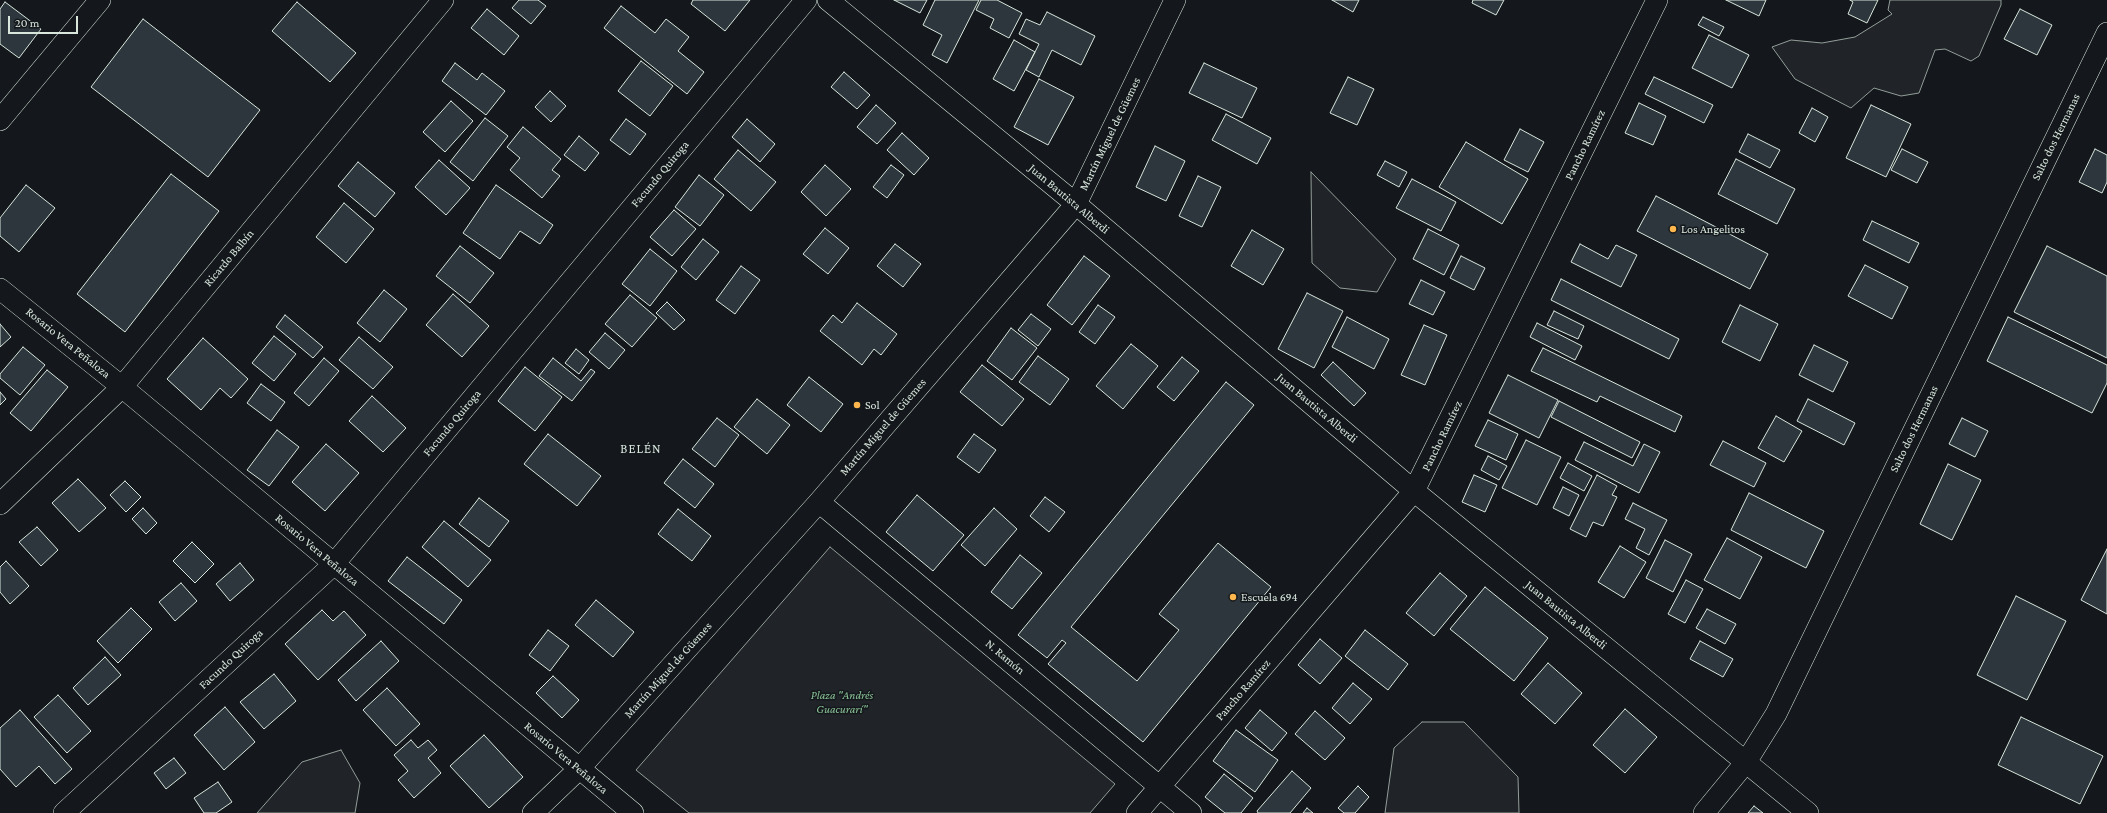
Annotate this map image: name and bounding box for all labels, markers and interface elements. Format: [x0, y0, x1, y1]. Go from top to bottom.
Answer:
scale bar [10, 8, 80, 34]
text: 20 m [15, 16, 39, 30]
street label: Martín Miguel de Güemes [1076, 75, 1144, 193]
street label: Salto dos Hermanas [2029, 91, 2083, 183]
street label: Pancho Ramírez [1562, 107, 1608, 183]
street label: Facundo Quiroga [628, 138, 692, 210]
street label: Juan Bautista Alberdi [1026, 161, 1112, 237]
place label: Los Angelitos [1681, 222, 1745, 236]
marker: Los Angelitos [1668, 224, 1678, 234]
street label: Ricardo Balbín [201, 227, 257, 289]
street label: Rosario Vera Peñaloza [23, 304, 113, 382]
street label: Juan Bautista Alberdi [1274, 370, 1360, 446]
street label: Martín Miguel de Güemes [837, 375, 929, 479]
street label: Salto dos Hermanas [1887, 383, 1941, 475]
street label: Facundo Quiroga [420, 387, 484, 459]
place label: Sol [865, 398, 880, 412]
street label: Pancho Ramírez [1419, 398, 1465, 474]
marker: Sol [852, 400, 862, 410]
district label: BELÉN [620, 441, 662, 457]
street label: Rosario Vera Peñaloza [272, 511, 362, 589]
street label: Juan Bautista Alberdi [1522, 578, 1610, 652]
place label: Escuela 694 [1241, 590, 1298, 604]
marker: Escuela 694 [1228, 592, 1238, 602]
street label: Martín Miguel de Güemes [621, 619, 715, 721]
street label: Facundo Quiroga [196, 626, 266, 692]
street label: N. Ramón [982, 636, 1028, 678]
street label: Pancho Ramírez [1212, 656, 1274, 724]
park label: Plaza "Andrés Guacurarí" [811, 688, 873, 716]
street label: Rosario Vera Peñaloza [521, 719, 611, 797]

